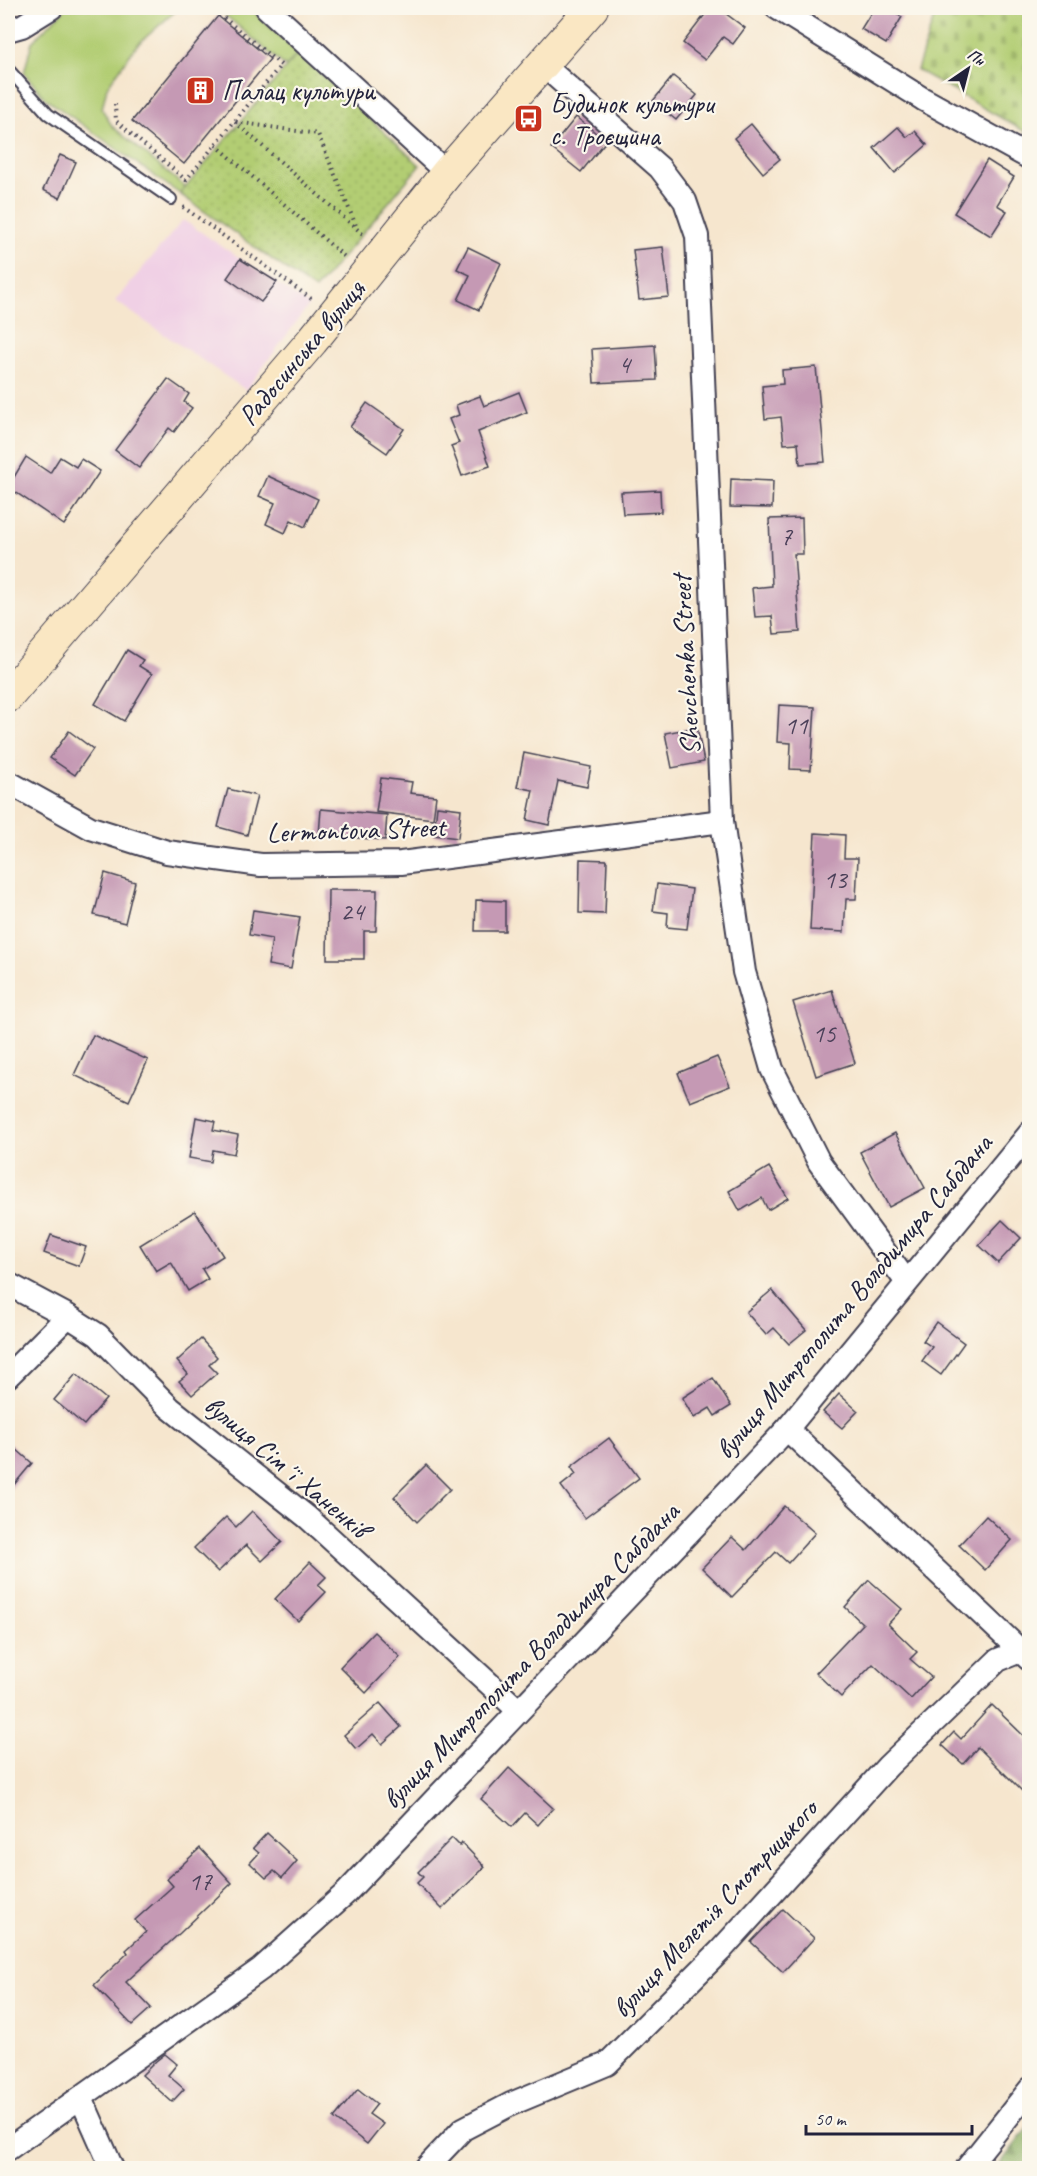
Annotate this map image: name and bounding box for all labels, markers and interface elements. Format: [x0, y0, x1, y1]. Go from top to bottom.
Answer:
north arrow [938, 39, 998, 99]
text: Пн [963, 45, 989, 71]
place label: Палац культури [222, 73, 377, 108]
building icon: Палац культури [185, 74, 217, 106]
place label: Будинок культури с. Троєщина [550, 86, 716, 153]
bus stop icon: Будинок культури с. Троєщина [513, 103, 545, 135]
street label: Радосинська вулиця [230, 272, 373, 432]
house number: 4 [618, 348, 632, 381]
house number: 7 [780, 520, 793, 553]
street label: Shevchenka Street [663, 570, 708, 756]
house number: 11 [784, 709, 809, 742]
street label: Lermontova Street [266, 809, 449, 850]
house number: 13 [823, 863, 849, 896]
house number: 24 [340, 895, 366, 928]
house number: 15 [812, 1017, 837, 1050]
street label: вулиця Митрополита Володимира Сабодана [707, 1125, 1001, 1466]
street label: вулиця Сімʼї Ханенків [197, 1387, 381, 1550]
street label: вулиця Митрополита Володимира Сабодана [374, 1493, 688, 1816]
street label: вулиця Мелетія Смотрицького [604, 1790, 827, 2025]
house number: 17 [188, 1865, 213, 1898]
scale bar [806, 2098, 972, 2136]
text: 50 m [815, 2108, 848, 2130]

